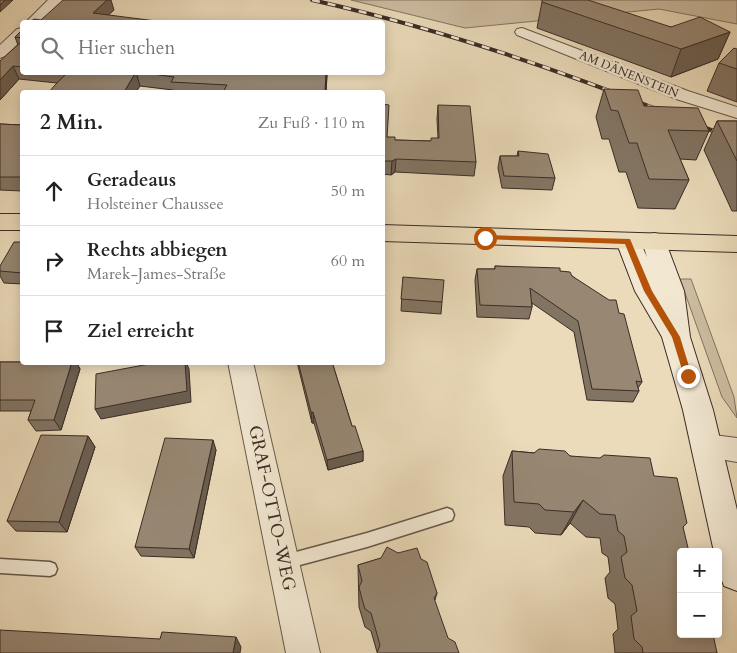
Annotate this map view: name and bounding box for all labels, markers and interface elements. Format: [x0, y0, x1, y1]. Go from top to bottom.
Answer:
search box [20, 20, 385, 75]
icon: search [38, 34, 66, 62]
text: Hier suchen [78, 35, 175, 61]
street label: AM DÄNENSTEIN [577, 46, 682, 102]
text: 2 Min. [40, 108, 103, 137]
text: Zu Fuß · 110 m [258, 112, 365, 134]
text: Geradeaus [87, 167, 176, 193]
icon: ahead [40, 177, 68, 205]
text: 50 m [331, 180, 365, 202]
text: Holsteiner Chaussee [87, 193, 224, 215]
route start [474, 227, 497, 250]
text: Rechts abbiegen [87, 237, 228, 263]
icon: right [40, 247, 68, 275]
text: 60 m [331, 250, 365, 272]
text: Marek-James-Straße [87, 263, 226, 285]
icon: arrive [40, 317, 68, 345]
text: Ziel erreicht [87, 318, 194, 344]
route end [677, 365, 700, 388]
street label: GRAF-OTTO-WEG [242, 423, 302, 593]
map controls [677, 548, 722, 638]
button: + [677, 548, 722, 593]
button: − [677, 593, 722, 638]

